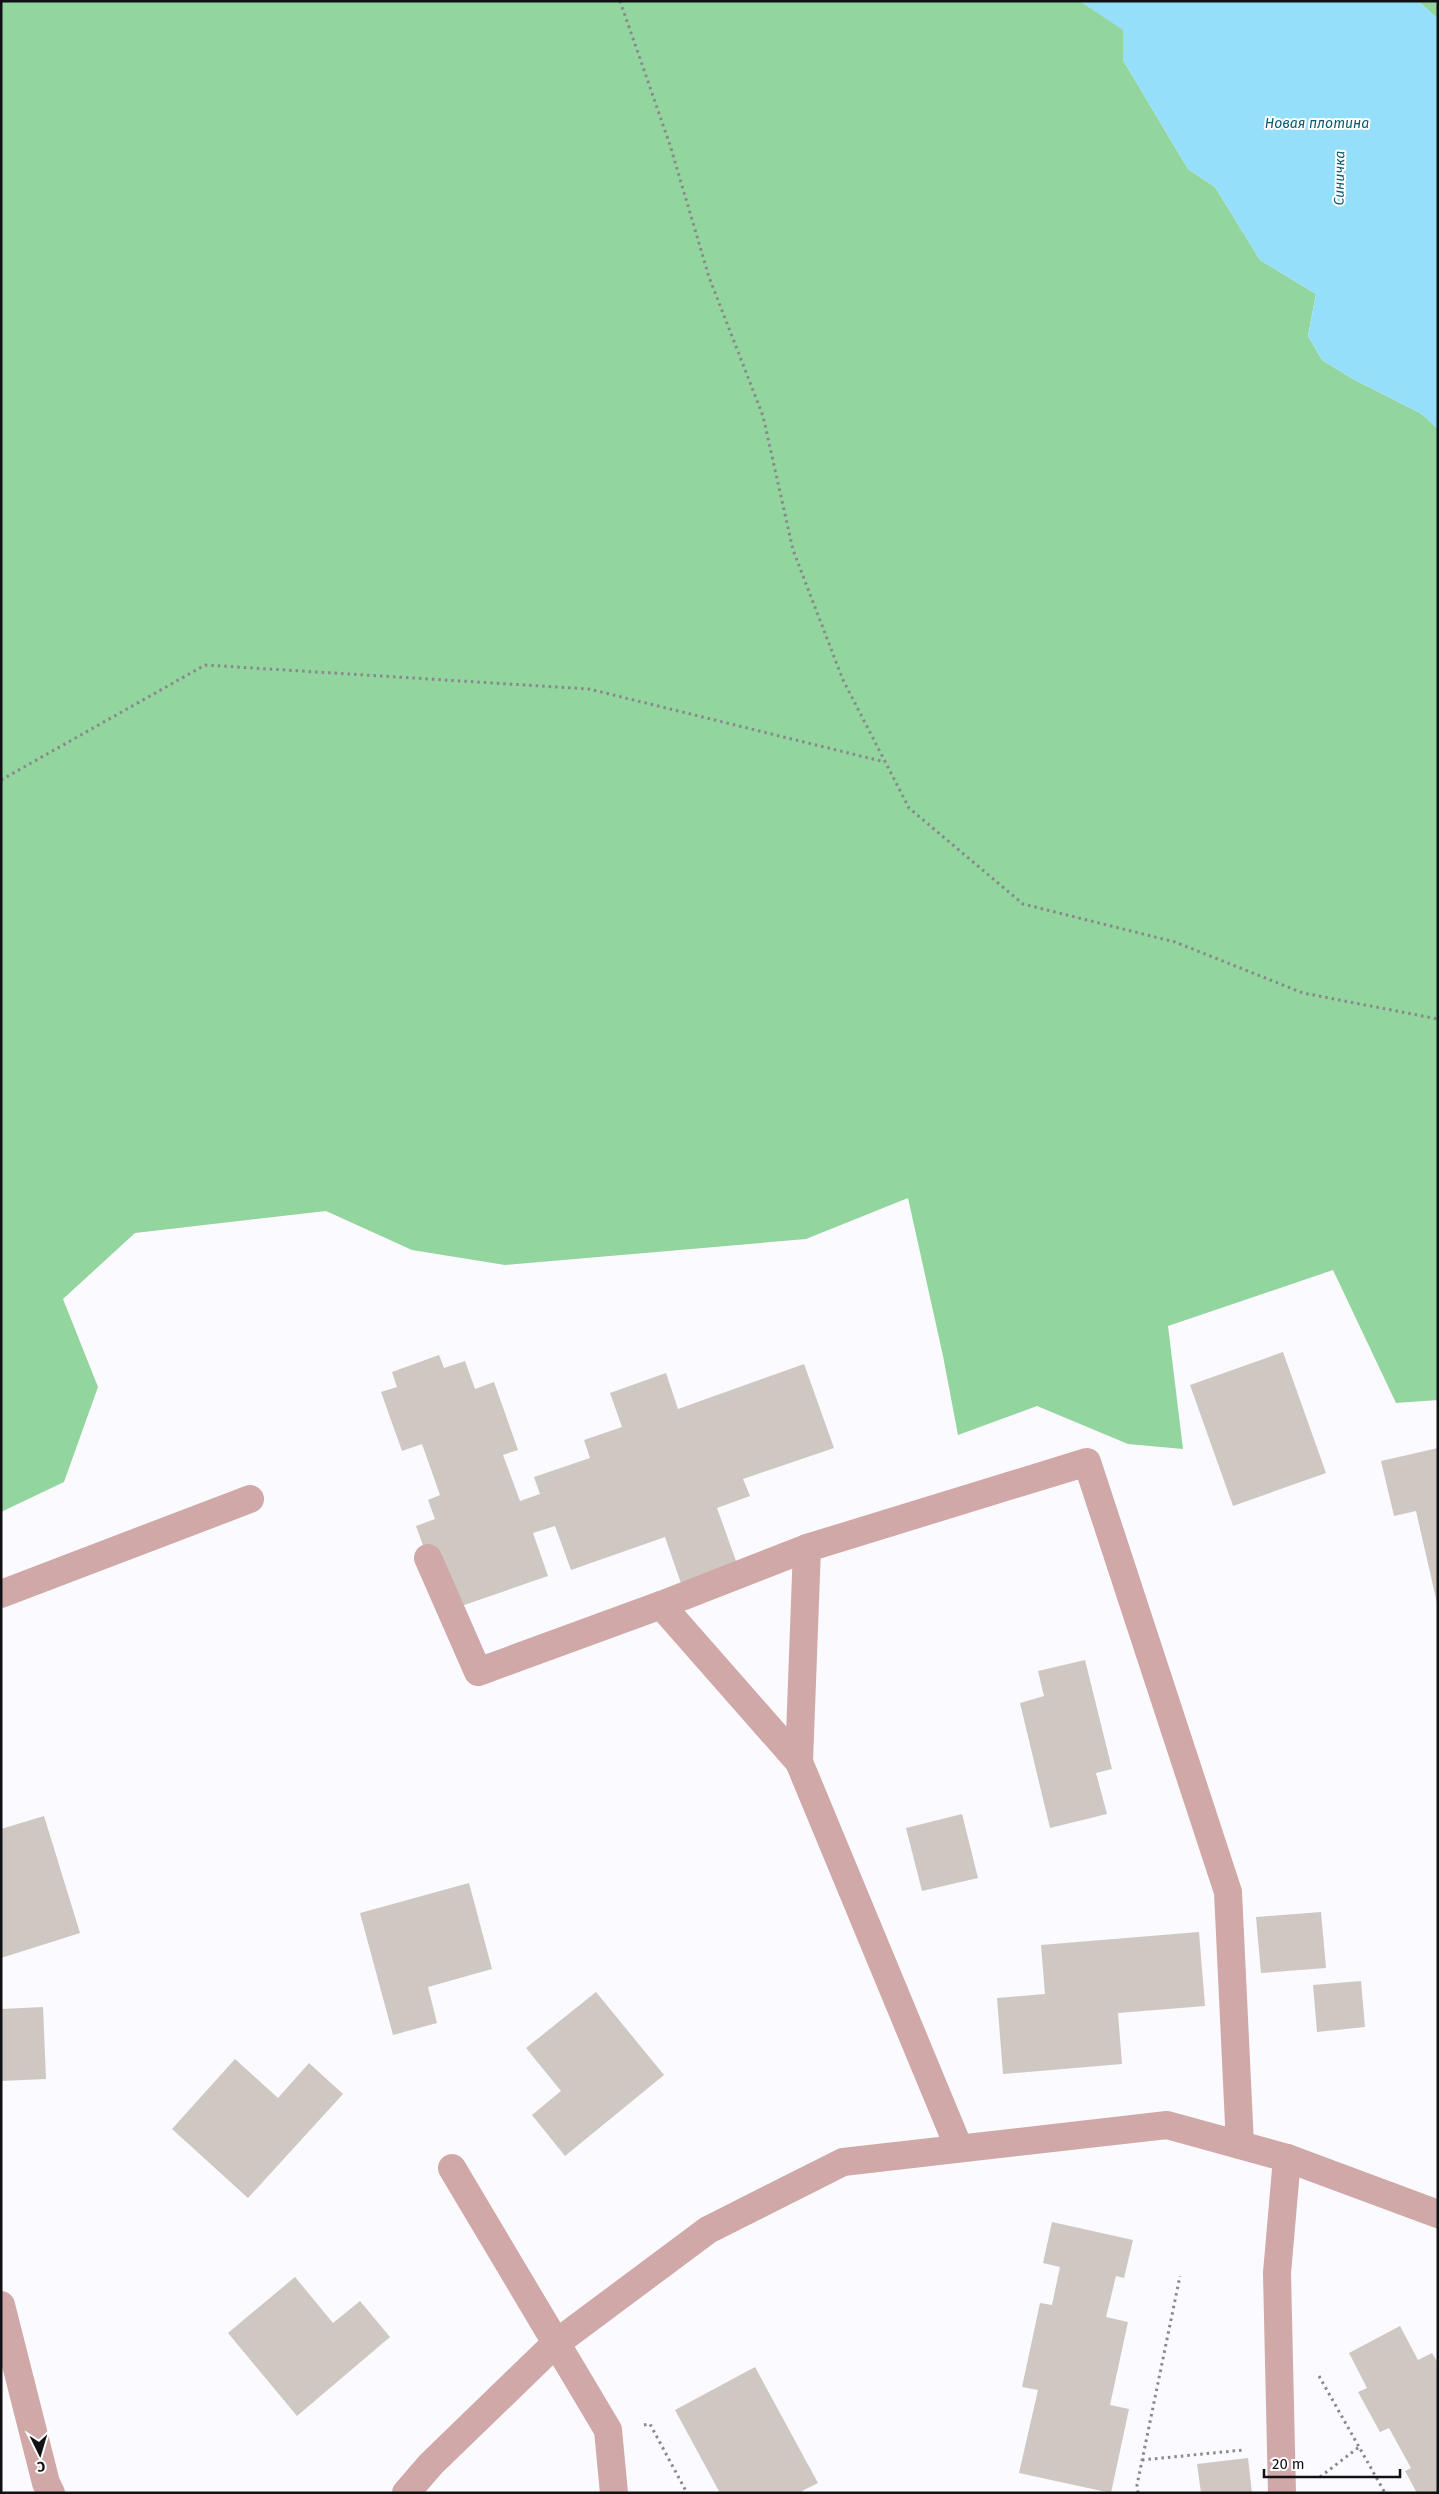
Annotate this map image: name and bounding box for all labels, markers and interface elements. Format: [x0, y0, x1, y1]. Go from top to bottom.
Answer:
water label: Новая плотина [1265, 115, 1369, 132]
water label: Синичка [1331, 150, 1348, 206]
north arrow [15, 2429, 65, 2479]
scale bar [1264, 2446, 1400, 2478]
text: 20 m [1272, 2455, 1305, 2473]
text: С [36, 2458, 46, 2475]

